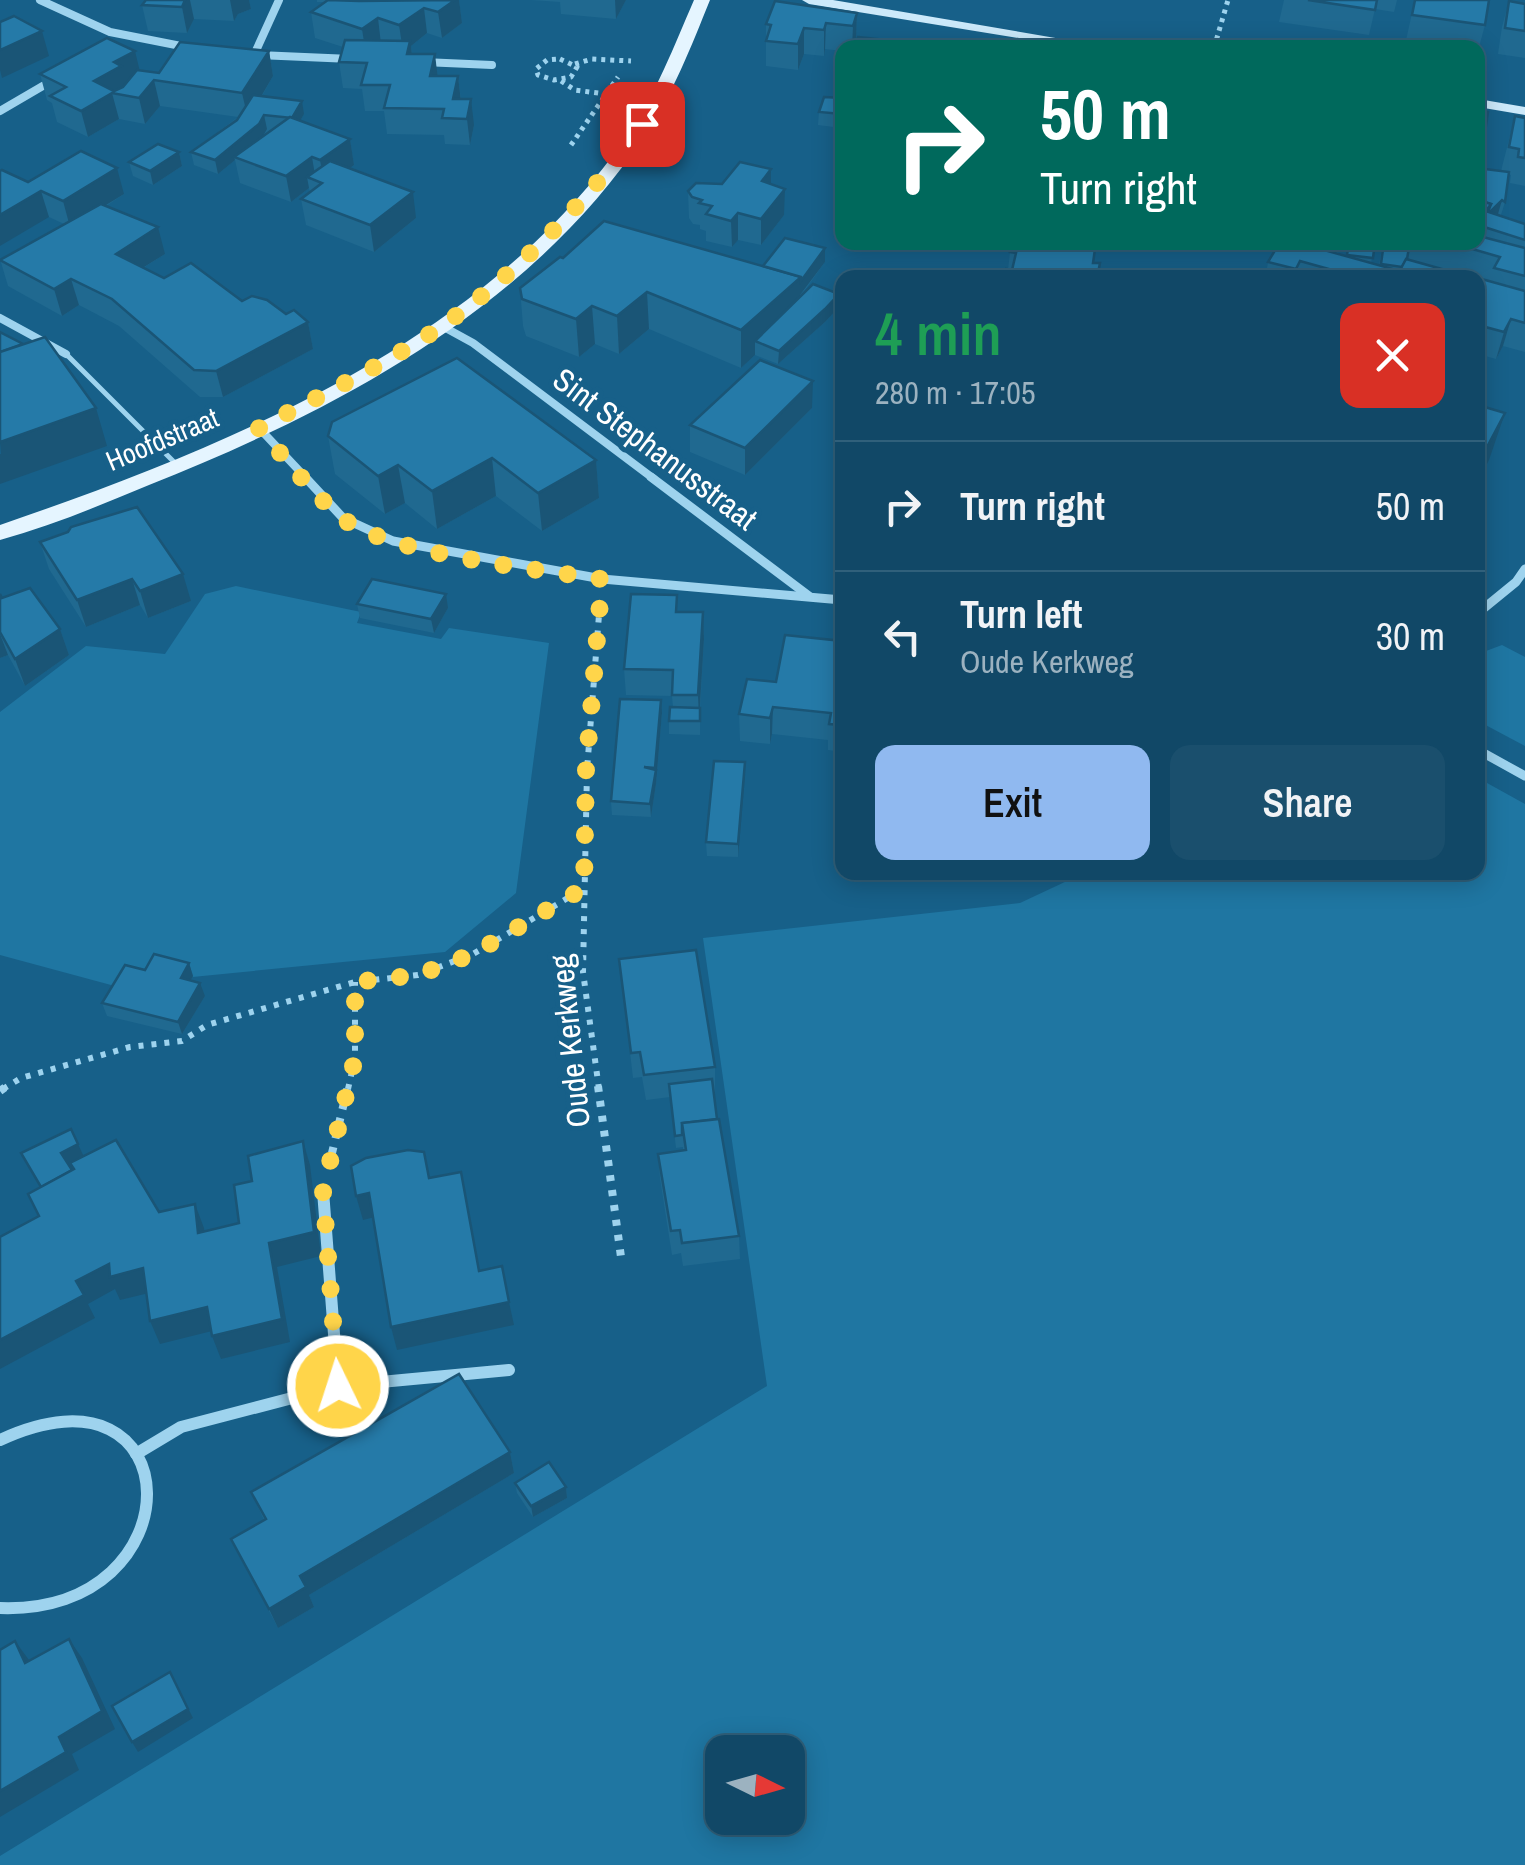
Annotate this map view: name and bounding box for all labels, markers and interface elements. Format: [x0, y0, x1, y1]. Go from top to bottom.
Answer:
text: 50 m [1040, 67, 1171, 161]
icon: right [875, 80, 1005, 210]
pin [600, 82, 685, 167]
icon: arrive [615, 97, 670, 152]
text: Turn right [1040, 157, 1197, 218]
text: 4 min [875, 293, 1002, 374]
button: close [1340, 303, 1445, 408]
street label: Sint Stephanusstraat [544, 358, 766, 540]
text: 280 m · 17:05 [875, 371, 1035, 414]
street label: Hoofdstraat [100, 398, 224, 480]
icon: right [875, 479, 930, 534]
text: Turn right [960, 481, 1105, 532]
text: 50 m [1376, 481, 1445, 532]
text: Turn left [960, 589, 1082, 640]
icon: left [875, 609, 930, 664]
text: 30 m [1376, 611, 1445, 662]
text: Oude Kerkweg [960, 640, 1134, 683]
button: Exit [875, 745, 1150, 860]
button: Share [1170, 745, 1445, 860]
street label: Oude Kerkweg [539, 952, 600, 1130]
position arrow [286, 1334, 390, 1438]
north arrow [705, 1735, 805, 1835]
map controls [705, 1735, 805, 1835]

